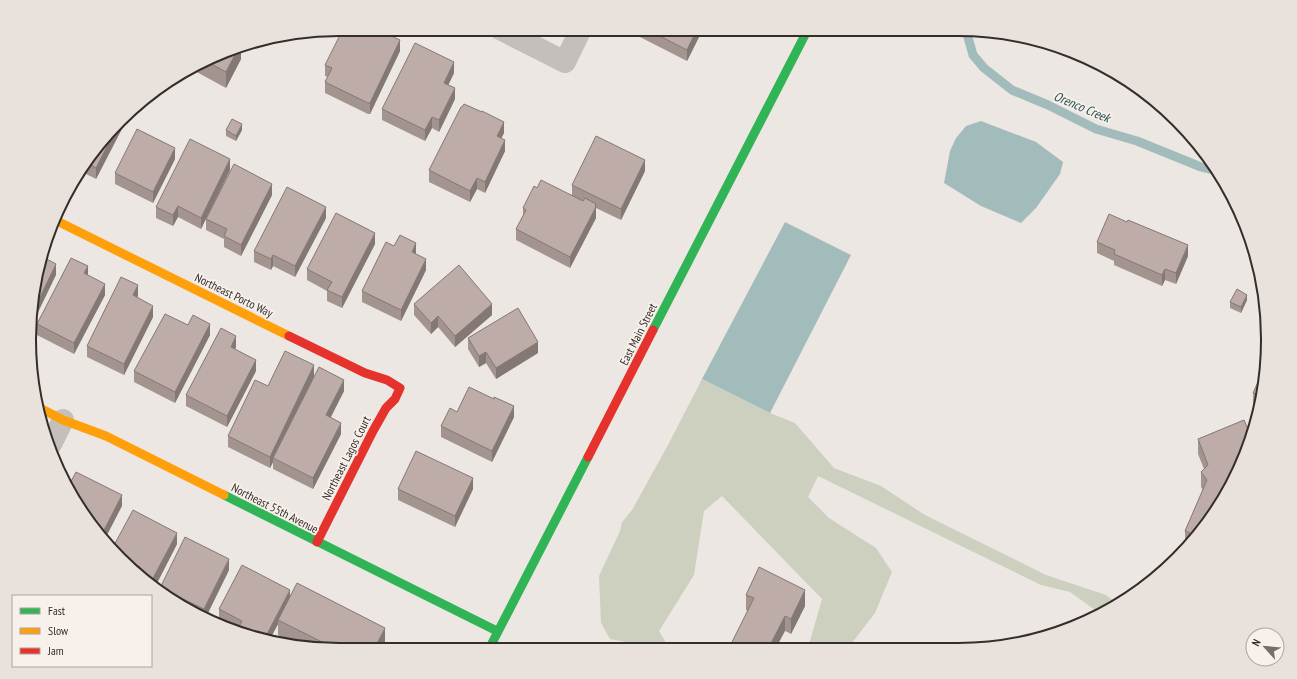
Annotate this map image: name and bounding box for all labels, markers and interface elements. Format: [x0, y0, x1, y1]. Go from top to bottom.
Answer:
water label: Orenco Creek [1051, 88, 1115, 127]
street label: Northeast Porto Way [193, 270, 276, 321]
street label: East Main Street [616, 300, 660, 368]
street label: Northeast Lagos Court [318, 413, 374, 503]
street label: Northeast 55th Avenue [229, 480, 321, 536]
legend [12, 595, 152, 667]
text: Fast [48, 603, 66, 618]
text: Slow [48, 623, 69, 638]
north arrow [1245, 627, 1285, 667]
text: N [1249, 637, 1264, 648]
text: Jam [47, 643, 64, 658]

